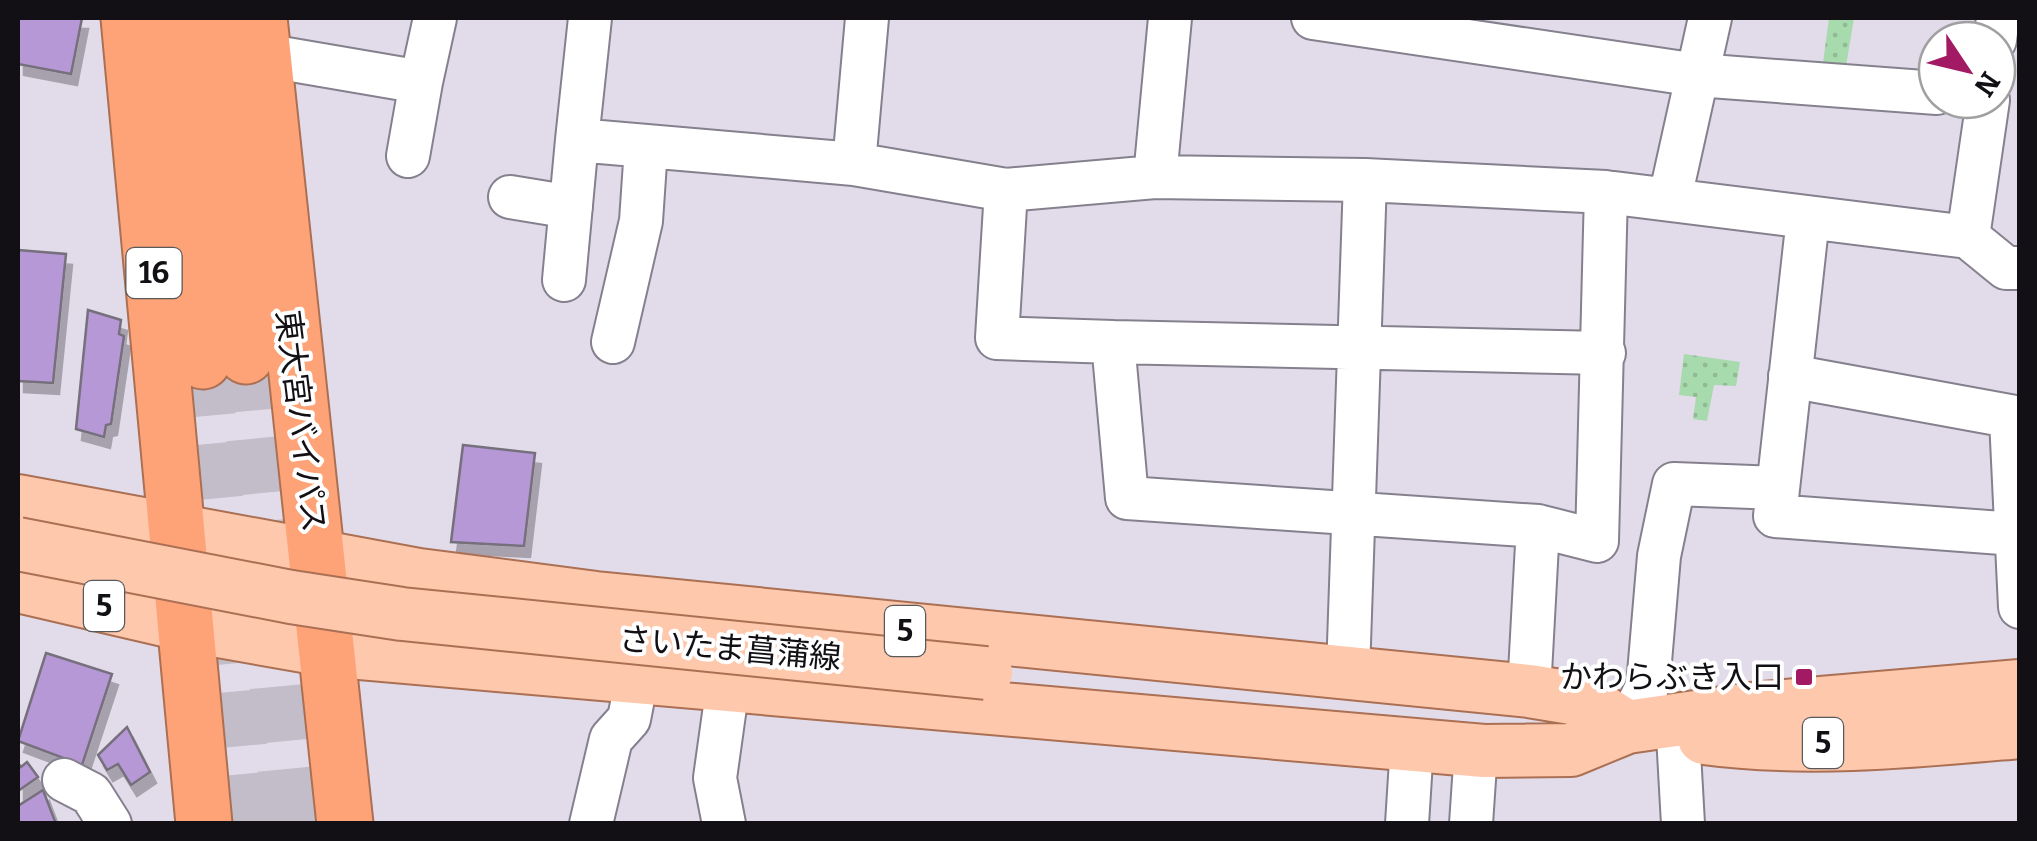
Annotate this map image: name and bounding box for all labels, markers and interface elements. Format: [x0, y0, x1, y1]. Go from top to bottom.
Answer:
north arrow [1917, 20, 2017, 120]
text: N [1967, 66, 2007, 102]
road number: 16 [126, 248, 182, 298]
street label: 東大宮バイパス [269, 308, 333, 534]
road number: 5 [84, 581, 124, 631]
road number: 5 [885, 606, 925, 656]
street label: さいたま菖蒲線 [617, 619, 843, 677]
place label: かわらぶき入口 [1560, 658, 1784, 696]
marker: かわらぶき入口 [1793, 666, 1815, 688]
road number: 5 [1803, 718, 1843, 768]

